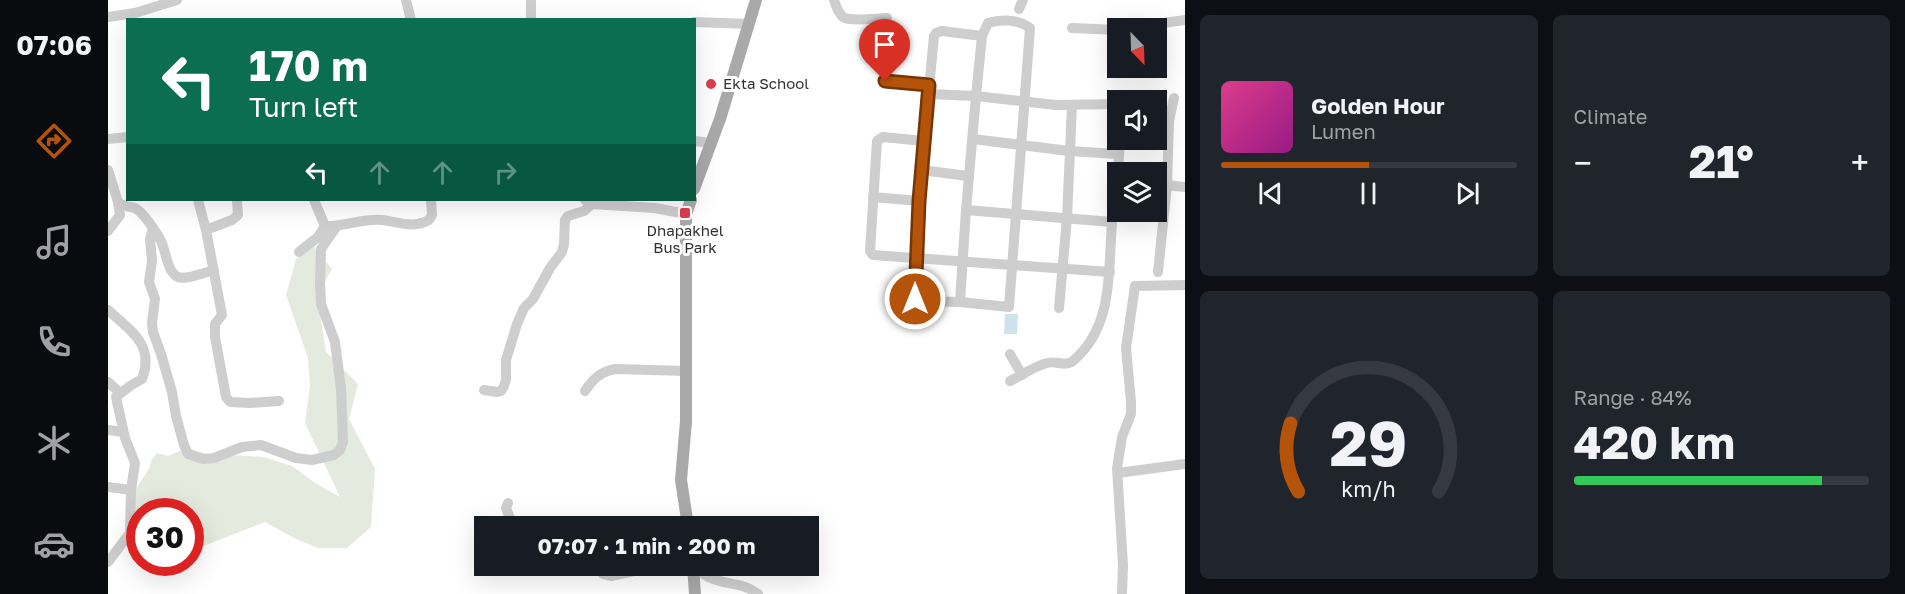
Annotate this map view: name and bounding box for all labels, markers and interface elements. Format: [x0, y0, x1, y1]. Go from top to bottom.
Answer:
north arrow [1107, 18, 1167, 78]
map controls [1107, 18, 1167, 222]
pin [859, 19, 910, 81]
icon: arrive [868, 28, 901, 61]
text: 07:06 [16, 29, 92, 61]
text: 170 m [249, 40, 368, 90]
icon: left [150, 42, 228, 120]
place label: Ekta School [723, 74, 809, 92]
marker: Ekta School [704, 77, 718, 91]
button: sound [1107, 90, 1167, 150]
text: Turn left [249, 91, 358, 123]
text: Golden Hour [1311, 92, 1445, 119]
text: Climate [1574, 104, 1647, 128]
text: Lumen [1311, 119, 1376, 143]
icon: directions [33, 120, 75, 162]
text: 21° [1689, 134, 1754, 188]
text: − [1574, 143, 1592, 182]
text: + [1851, 143, 1869, 182]
icon: left [300, 156, 333, 189]
icon: ahead [363, 156, 396, 189]
icon: ahead [426, 156, 459, 189]
icon: right [489, 156, 522, 189]
button: layers [1107, 162, 1167, 222]
icon: previous [1254, 177, 1287, 210]
icon: pause [1352, 177, 1385, 210]
icon: next [1451, 177, 1484, 210]
marker: Dhapakhel Bus Park [678, 206, 692, 220]
icon: music [33, 221, 75, 263]
place label: Dhapakhel Bus Park [646, 221, 724, 256]
position arrow [883, 267, 947, 331]
icon: phone [33, 321, 75, 363]
text: Range · 84% [1574, 385, 1692, 409]
text: 29 [1330, 405, 1408, 480]
text: 420 km [1574, 415, 1735, 469]
icon: climate [33, 422, 75, 464]
text: km/h [1341, 476, 1396, 502]
speed limit sign: 30 [126, 498, 204, 576]
icon: car [33, 523, 75, 565]
text: 07:07 · 1 min · 200 m [538, 532, 755, 559]

